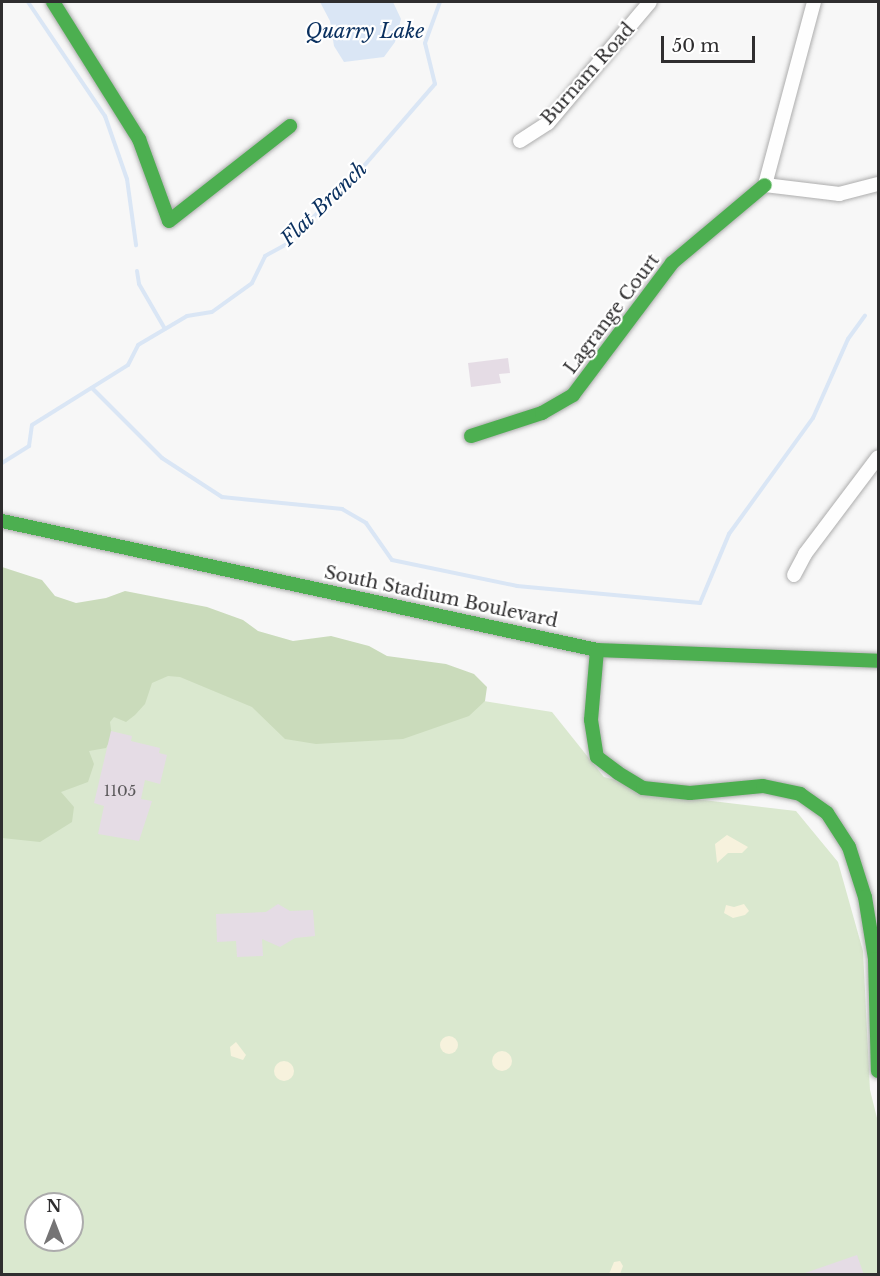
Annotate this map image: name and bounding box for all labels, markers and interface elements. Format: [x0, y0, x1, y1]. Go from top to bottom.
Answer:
water label: Quarry Lake [306, 19, 424, 43]
street label: Burnam Road [537, 19, 639, 129]
scale bar [664, 24, 758, 62]
text: 50 m [672, 35, 720, 57]
water label: Flat Branch [276, 157, 372, 251]
street label: Lagrange Court [560, 250, 664, 378]
street label: South Stadium Boulevard [322, 562, 560, 632]
house number: 1105 [104, 782, 136, 800]
north arrow [24, 1192, 84, 1252]
text: N [46, 1196, 62, 1216]

